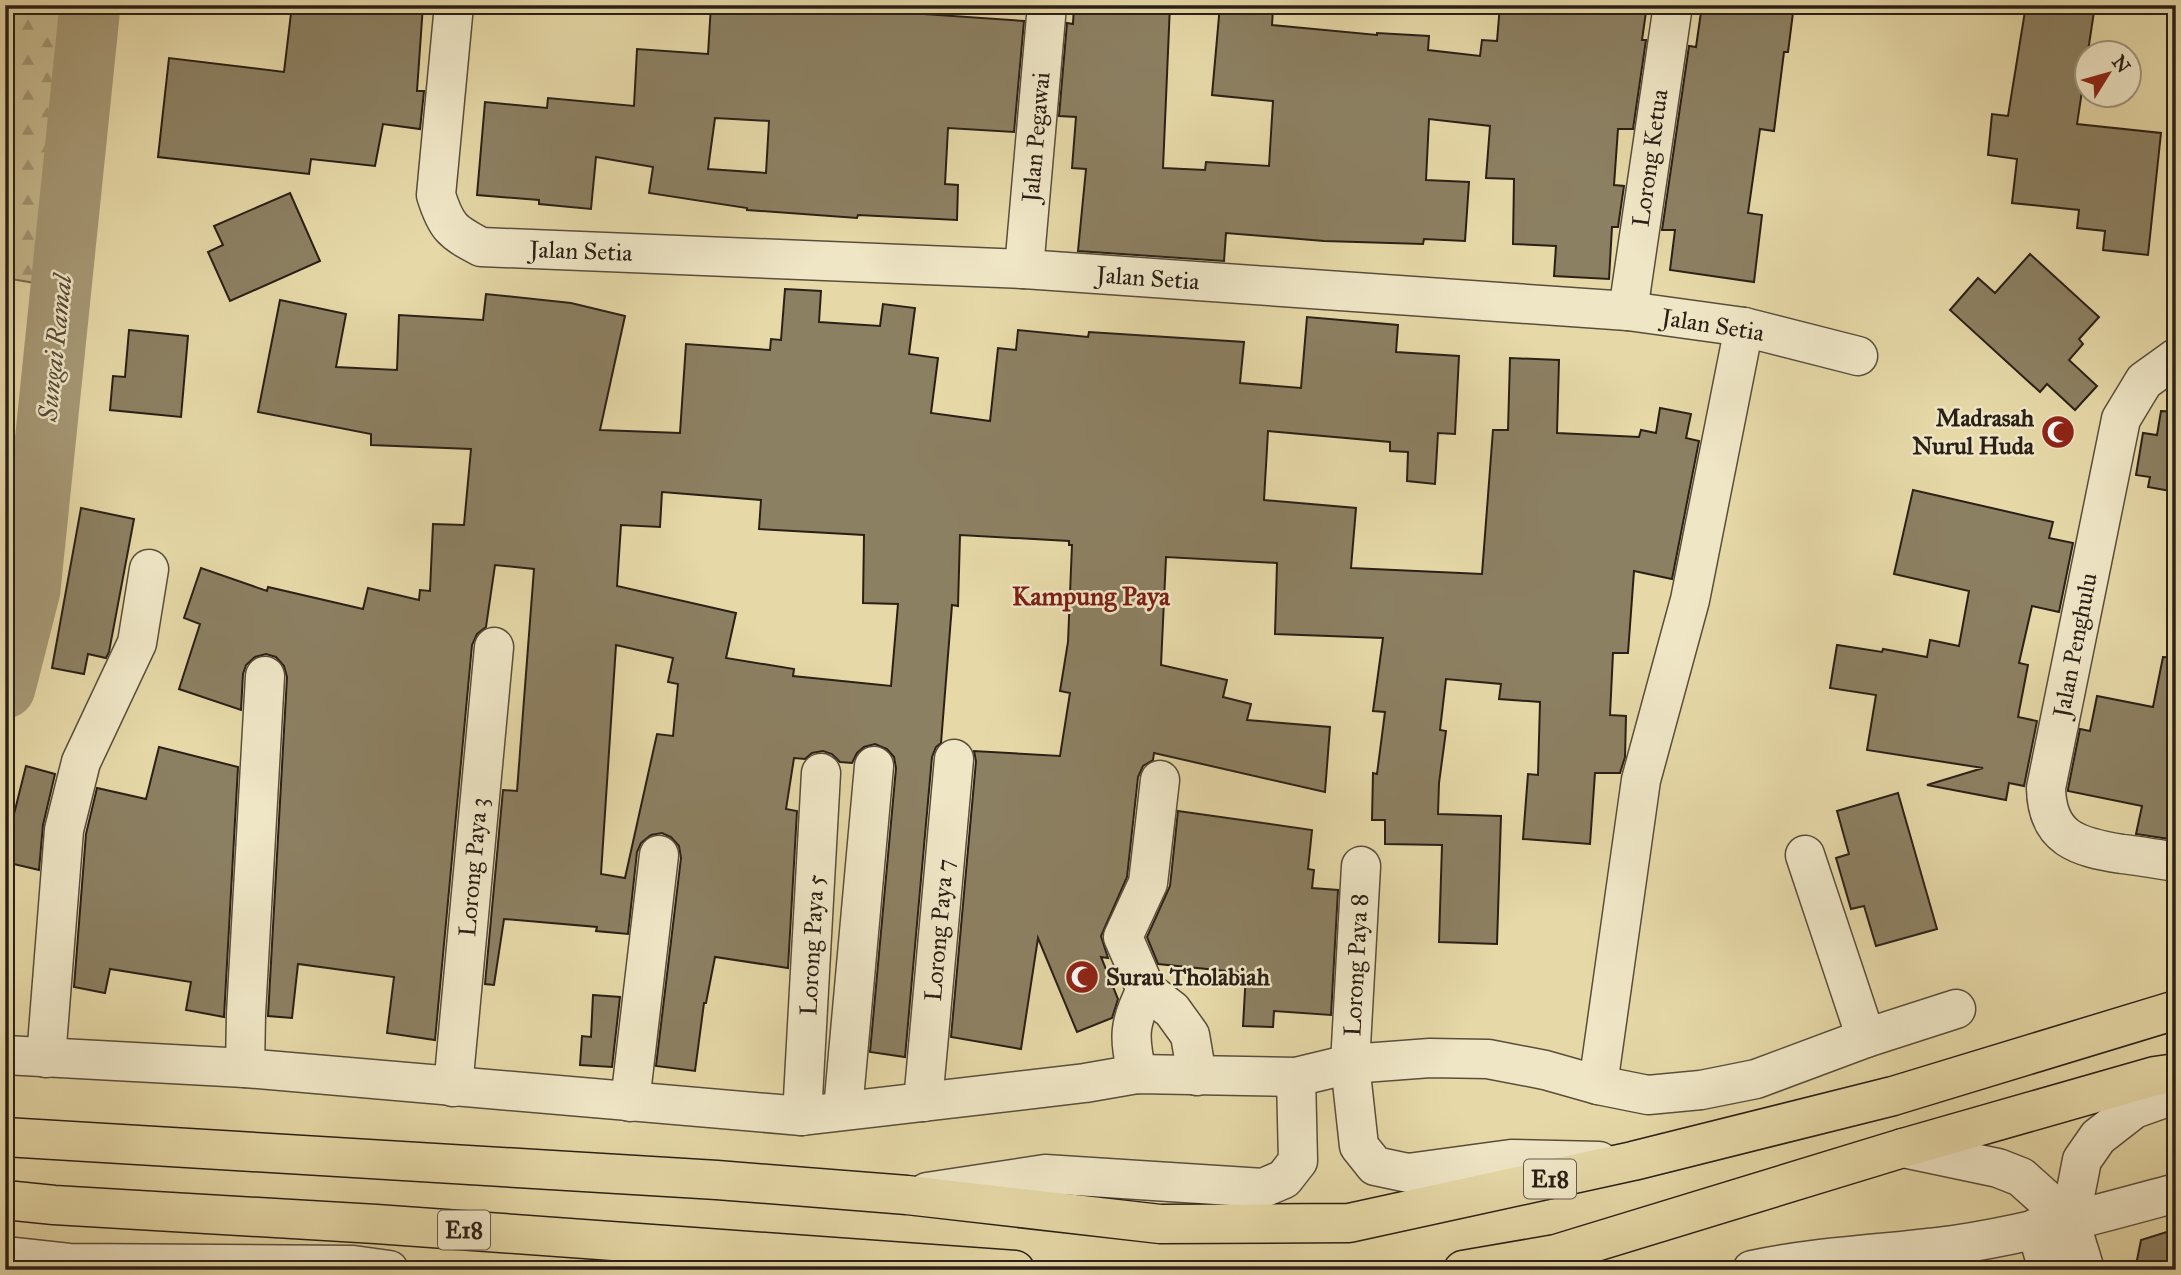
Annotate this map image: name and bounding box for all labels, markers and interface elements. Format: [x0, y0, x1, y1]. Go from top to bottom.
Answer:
north arrow [2072, 38, 2142, 108]
text: N [2107, 51, 2135, 77]
street label: Jalan Pegawai [1015, 70, 1057, 206]
street label: Lorong Ketua [1626, 86, 1675, 229]
street label: Jalan Setia [526, 234, 634, 268]
street label: Jalan Setia [1093, 259, 1201, 297]
water label: Sungai Ramal [31, 271, 79, 424]
street label: Jalan Setia [1657, 302, 1767, 348]
place label: Madrasah Nurul Huda [1912, 403, 2035, 461]
mosque icon: Madrasah Nurul Huda [2039, 413, 2077, 451]
street label: Jalan Penghulu [2046, 570, 2104, 723]
district label: Kampung Paya [1012, 580, 1171, 613]
street label: Lorong Paya 3 [452, 796, 494, 938]
street label: Lorong Paya 7 [918, 858, 960, 1002]
street label: Lorong Paya 5 [793, 874, 831, 1016]
street label: Lorong Paya 8 [1337, 893, 1375, 1037]
mosque icon: Surau Tholabiah [1063, 958, 1101, 996]
place label: Surau Tholabiah [1106, 962, 1270, 992]
road number: E18 [1524, 1160, 1576, 1198]
road number: E18 [438, 1210, 490, 1250]

